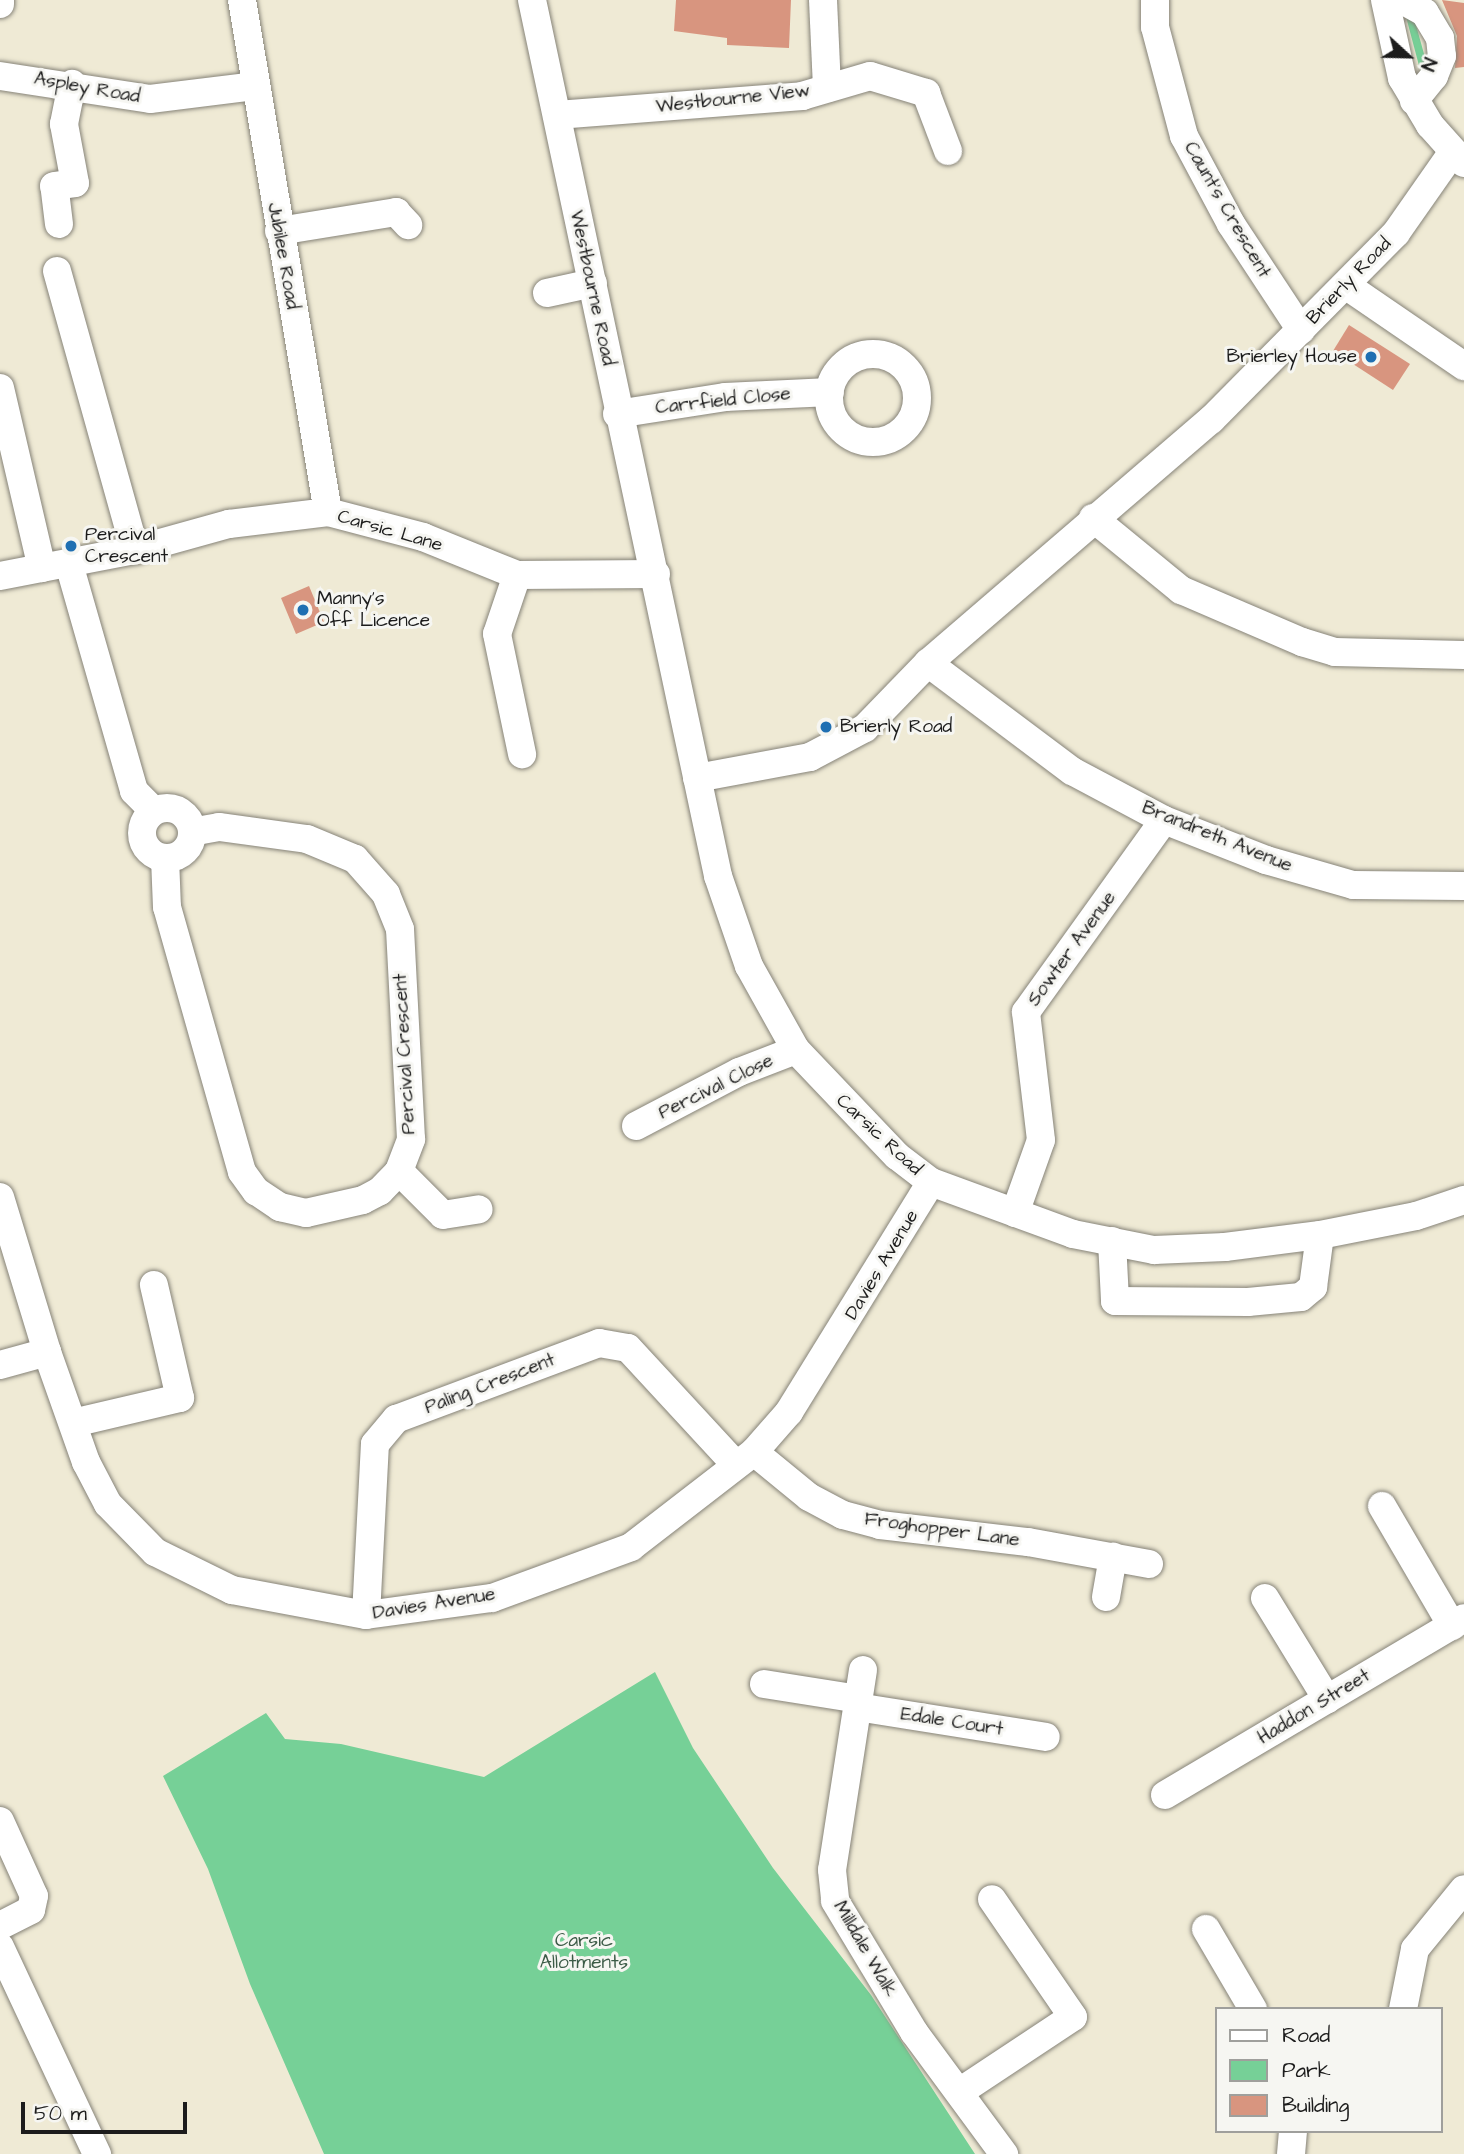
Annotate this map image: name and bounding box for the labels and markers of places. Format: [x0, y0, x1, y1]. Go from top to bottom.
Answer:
place label: Brierley House [1226, 346, 1357, 368]
marker: Brierley House [1363, 349, 1379, 365]
place label: Percival Crescent [85, 524, 168, 568]
marker: Percival Crescent [63, 538, 79, 554]
place label: Manny's Off Licence [317, 588, 430, 632]
marker: Manny's Off Licence [295, 602, 311, 618]
place label: Brierly Road [840, 716, 952, 738]
marker: Brierly Road [818, 719, 834, 735]

